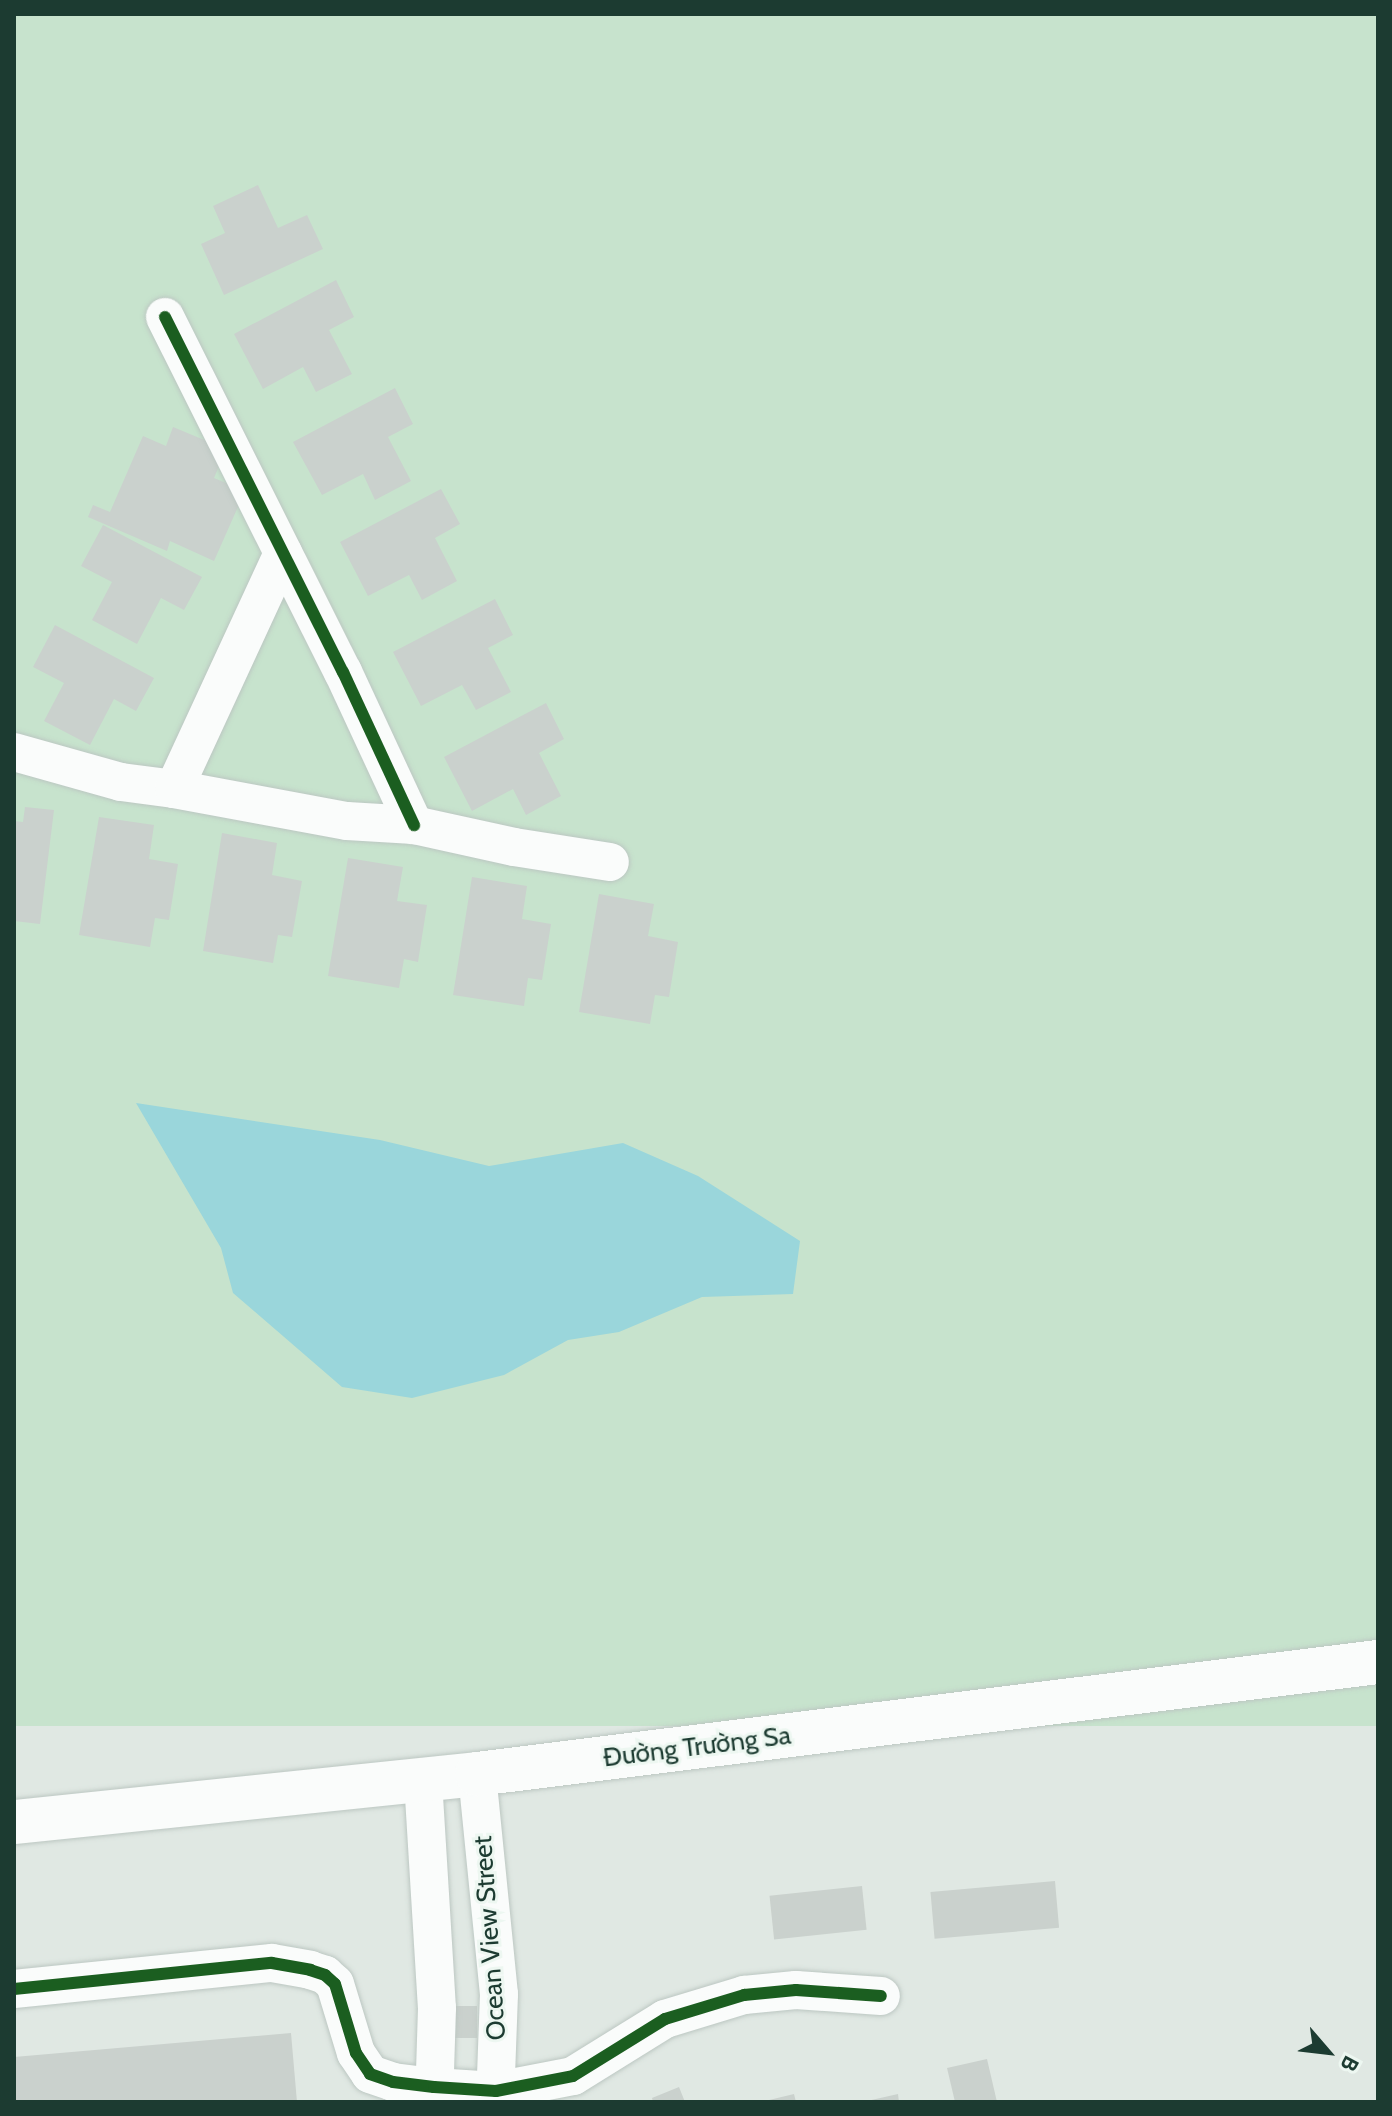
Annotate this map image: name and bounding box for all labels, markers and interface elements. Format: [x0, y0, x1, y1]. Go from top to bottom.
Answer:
street label: Đường Trường Sa [601, 1720, 793, 1774]
street label: Ocean View Street [467, 1835, 513, 2041]
north arrow [1288, 2012, 1368, 2092]
text: B [1334, 2051, 1365, 2076]

